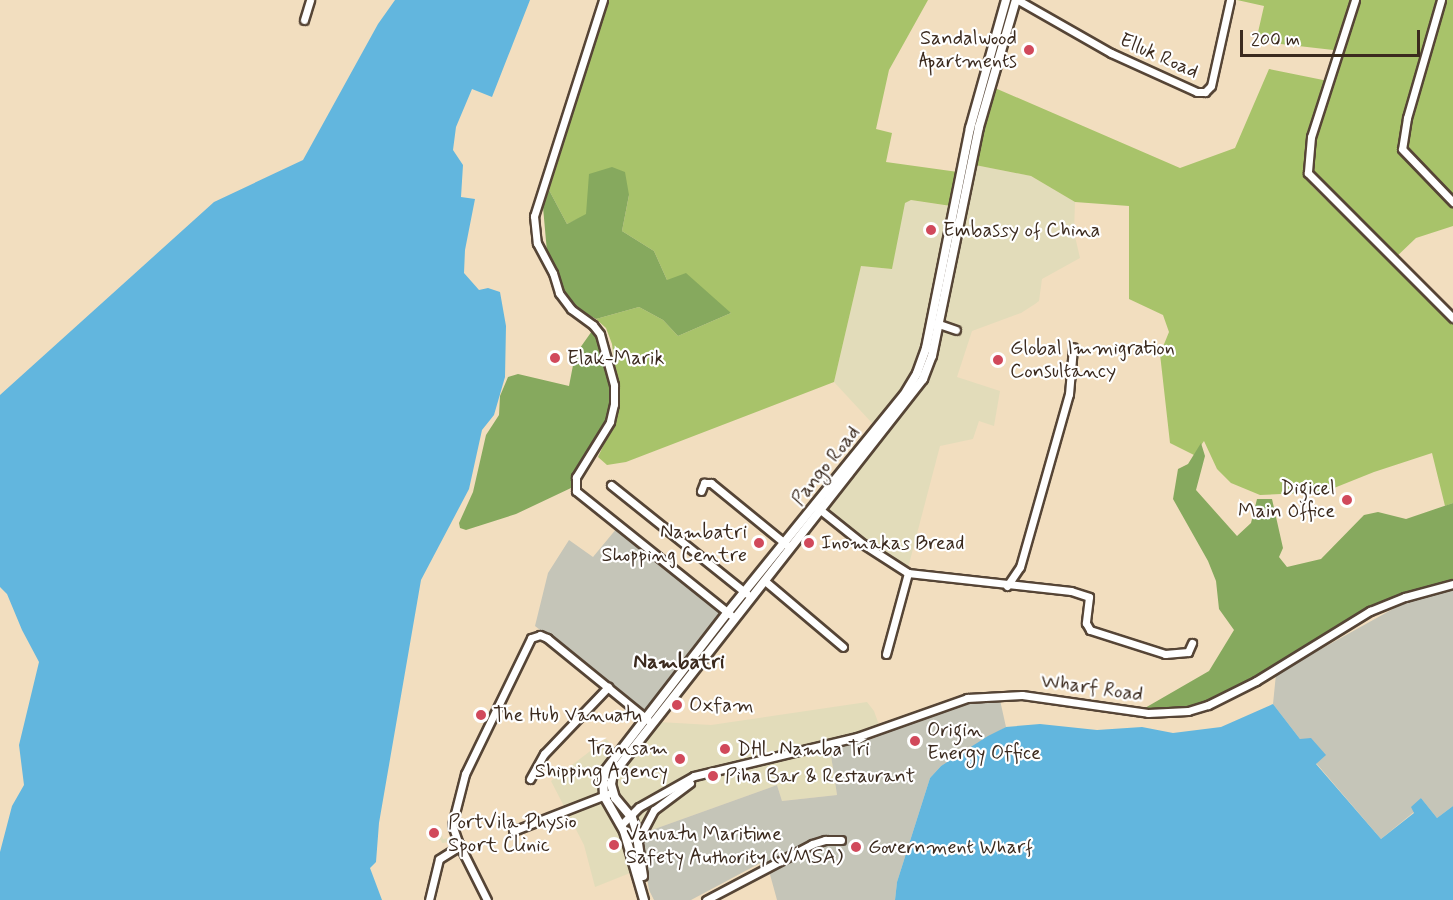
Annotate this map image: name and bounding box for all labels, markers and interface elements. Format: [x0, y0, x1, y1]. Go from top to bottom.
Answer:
scale bar [1243, 18, 1423, 56]
place label: Sandalwood Apartments [919, 27, 1017, 74]
street label: Elluk Road [1116, 28, 1202, 84]
text: 200 m [1251, 28, 1300, 52]
marker: Sandalwood Apartments [1022, 43, 1036, 57]
place label: Embassy of China [943, 218, 1101, 242]
marker: Embassy of China [924, 223, 938, 237]
place label: Global Immigration Consultancy [1010, 336, 1178, 383]
place label: Elak-Marik [567, 346, 664, 370]
marker: Elak-Marik [548, 351, 562, 365]
marker: Global Immigration Consultancy [991, 353, 1005, 367]
street label: Pango Road [786, 421, 866, 511]
place label: Digicel Main Office [1236, 476, 1335, 523]
marker: Digicel Main Office [1340, 493, 1354, 507]
place label: Nambatri Shopping Centre [605, 520, 747, 567]
place label: Inomakas Bread [821, 531, 965, 555]
marker: Nambatri Shopping Centre [752, 536, 766, 550]
marker: Inomakas Bread [802, 536, 816, 550]
district label: Nambatri [633, 649, 725, 675]
street label: Wharf Road [1039, 669, 1145, 707]
place label: Oxfam [689, 693, 754, 717]
marker: Oxfam [670, 698, 684, 712]
place label: The Hub Vanuatu [493, 703, 639, 727]
marker: The Hub Vanuatu [474, 708, 488, 722]
place label: Origin Energy Office [927, 718, 1041, 765]
marker: Origin Energy Office [908, 734, 922, 748]
place label: Transam Shipping Agency [536, 736, 668, 783]
place label: DHL Namba Tri [737, 737, 870, 761]
marker: DHL Namba Tri [718, 742, 732, 756]
marker: Transam Shipping Agency [673, 752, 687, 766]
place label: Piha Bar & Restaurant [725, 764, 913, 788]
marker: Piha Bar & Restaurant [706, 769, 720, 783]
place label: PortVila Physio Sport Clinic [448, 810, 577, 857]
place label: Vanuatu Maritime Safety Authority (VMSA) [626, 822, 841, 869]
marker: PortVila Physio Sport Clinic [425, 824, 443, 842]
place label: Government Wharf [868, 835, 1037, 859]
marker: Vanuatu Maritime Safety Authority (VMSA) [607, 838, 621, 852]
marker: Government Wharf [849, 840, 863, 854]

